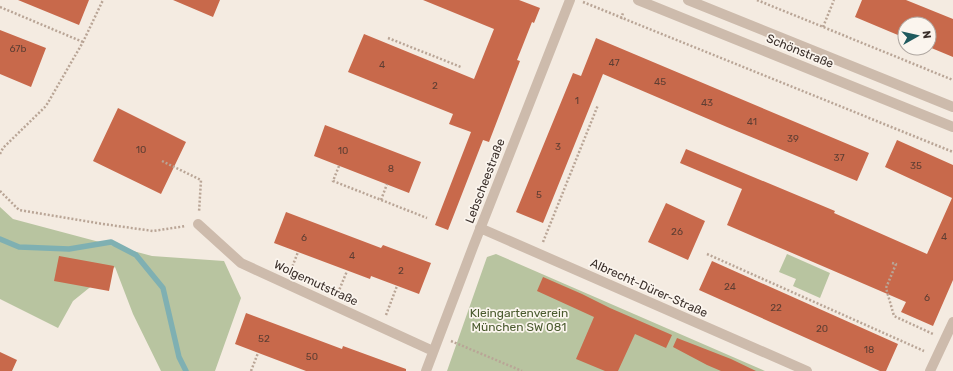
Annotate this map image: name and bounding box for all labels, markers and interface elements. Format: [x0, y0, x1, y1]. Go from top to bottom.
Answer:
north arrow [897, 16, 937, 56]
text: N [919, 30, 933, 40]
street label: Schönstraße [764, 31, 836, 71]
house number: 67b [10, 43, 26, 55]
house number: 47 [608, 57, 620, 69]
house number: 4 [379, 59, 385, 71]
house number: 45 [654, 76, 666, 88]
house number: 2 [432, 80, 438, 92]
house number: 1 [575, 95, 579, 107]
house number: 43 [701, 97, 713, 109]
house number: 41 [747, 116, 757, 128]
house number: 39 [787, 133, 799, 145]
street label: Lebscheestraße [462, 136, 508, 225]
house number: 3 [555, 141, 561, 153]
house number: 10 [136, 144, 146, 156]
house number: 10 [338, 145, 348, 157]
house number: 37 [833, 152, 845, 164]
house number: 35 [910, 160, 922, 172]
house number: 8 [388, 163, 394, 175]
house number: 5 [536, 189, 542, 201]
house number: 26 [671, 226, 683, 238]
house number: 4 [941, 231, 947, 243]
house number: 6 [301, 232, 307, 244]
house number: 4 [349, 250, 355, 262]
street label: Albrecht-Dürer-Straße [588, 256, 710, 320]
street label: Wolgemutstraße [272, 257, 361, 309]
house number: 2 [398, 265, 404, 277]
house number: 24 [724, 281, 736, 293]
house number: 6 [924, 292, 930, 304]
house number: 22 [770, 302, 782, 314]
park label: Kleingartenverein München SW 081 [470, 306, 568, 334]
house number: 20 [816, 323, 828, 335]
house number: 52 [258, 333, 270, 345]
house number: 18 [864, 344, 874, 356]
house number: 50 [306, 351, 318, 363]

